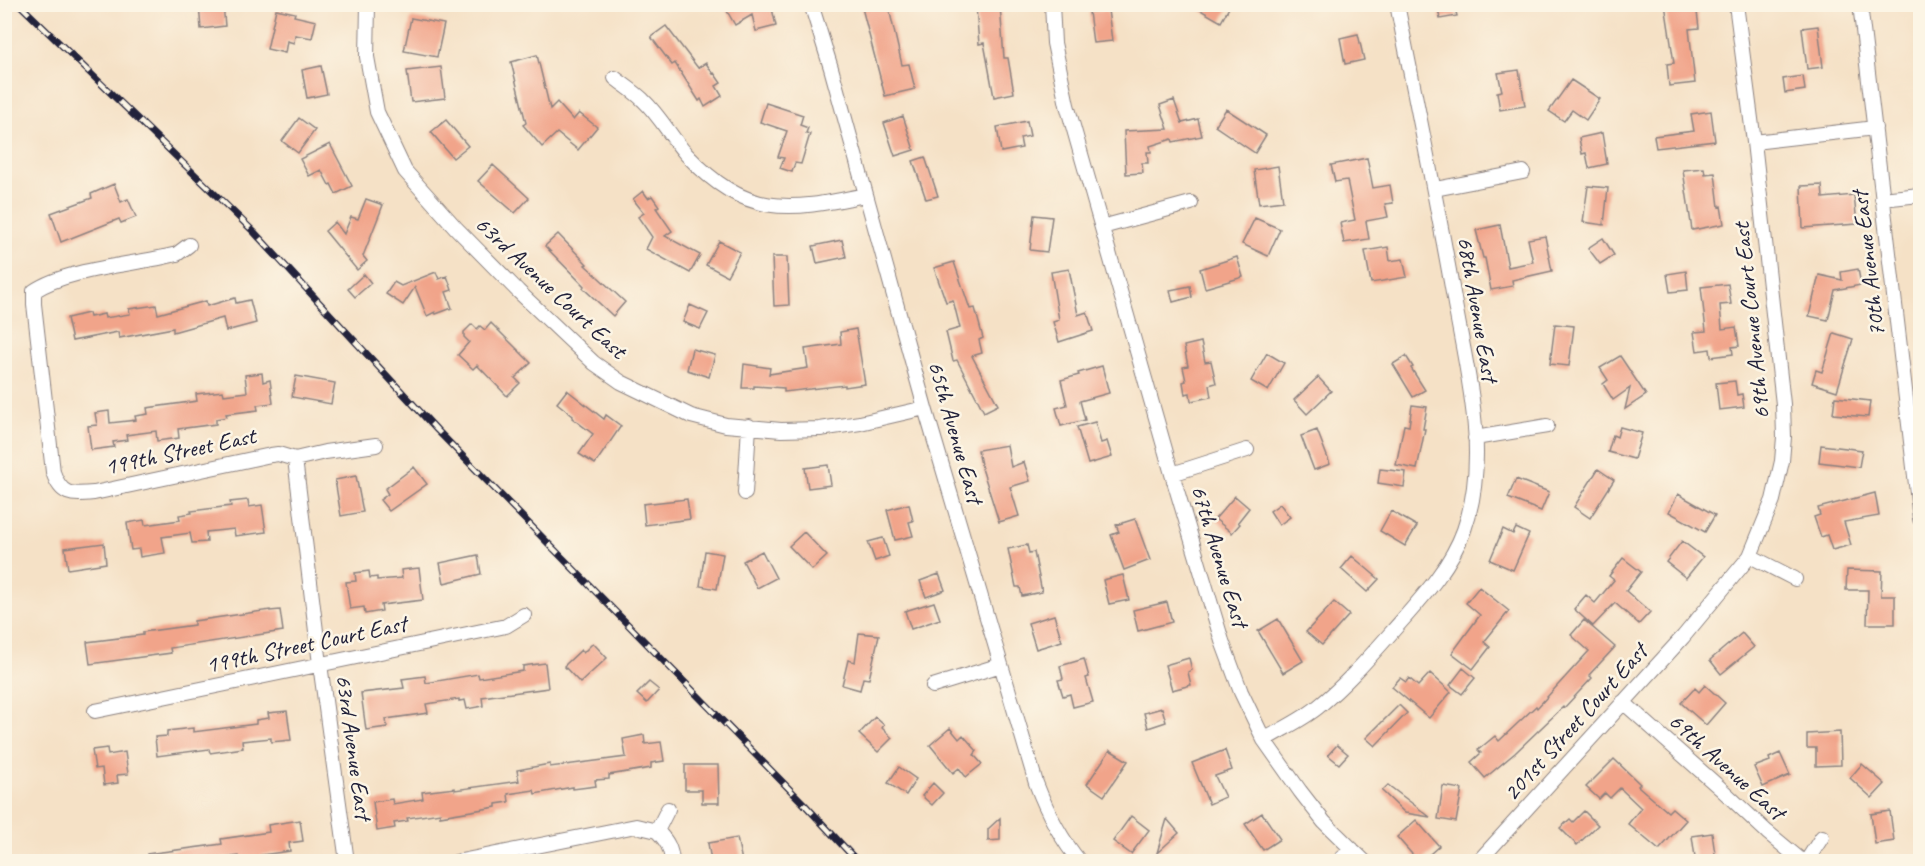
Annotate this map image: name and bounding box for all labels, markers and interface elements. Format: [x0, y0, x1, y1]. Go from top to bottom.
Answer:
street label: 70th Avenue East [1844, 186, 1892, 339]
street label: 63rd Avenue Court East [469, 209, 635, 366]
street label: 69th Avenue Court East [1726, 219, 1776, 421]
street label: 68th Avenue East [1450, 234, 1506, 387]
street label: 65th Avenue East [921, 357, 991, 510]
street label: 199th Street East [102, 420, 260, 482]
street label: 67th Avenue East [1184, 481, 1257, 633]
street label: 199th Street Court East [203, 607, 412, 680]
street label: 201st Street Court East [1496, 635, 1656, 807]
street label: 63rd Avenue East [329, 673, 379, 824]
street label: 69th Avenue East [1662, 706, 1794, 828]

